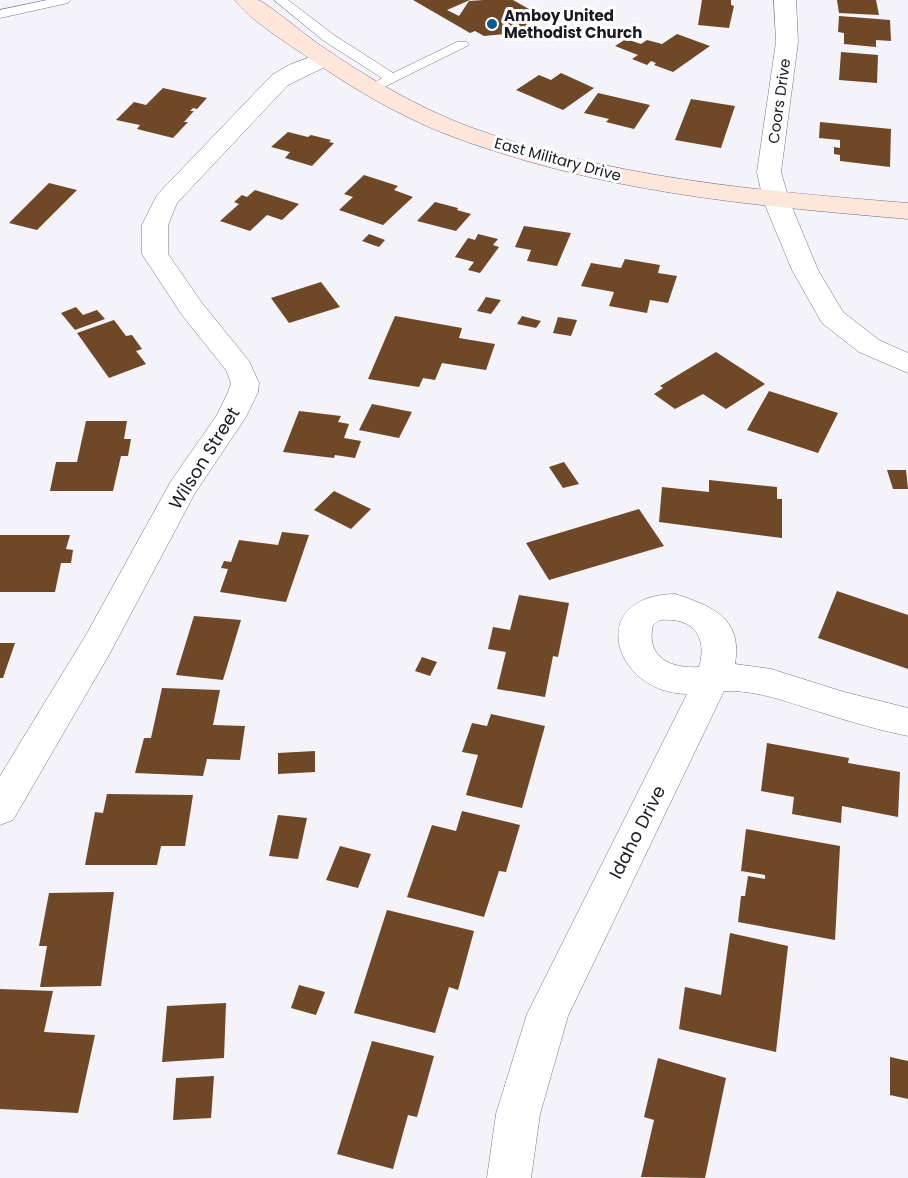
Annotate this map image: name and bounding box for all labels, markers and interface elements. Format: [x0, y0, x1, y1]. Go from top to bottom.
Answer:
place label: Amboy United Methodist Church [504, 5, 642, 43]
marker: Amboy United Methodist Church [485, 17, 499, 31]
street label: Coors Drive [763, 57, 795, 145]
street label: East Military Drive [492, 132, 624, 186]
street label: Wilson Street [163, 402, 245, 514]
street label: Idaho Drive [603, 781, 671, 883]

